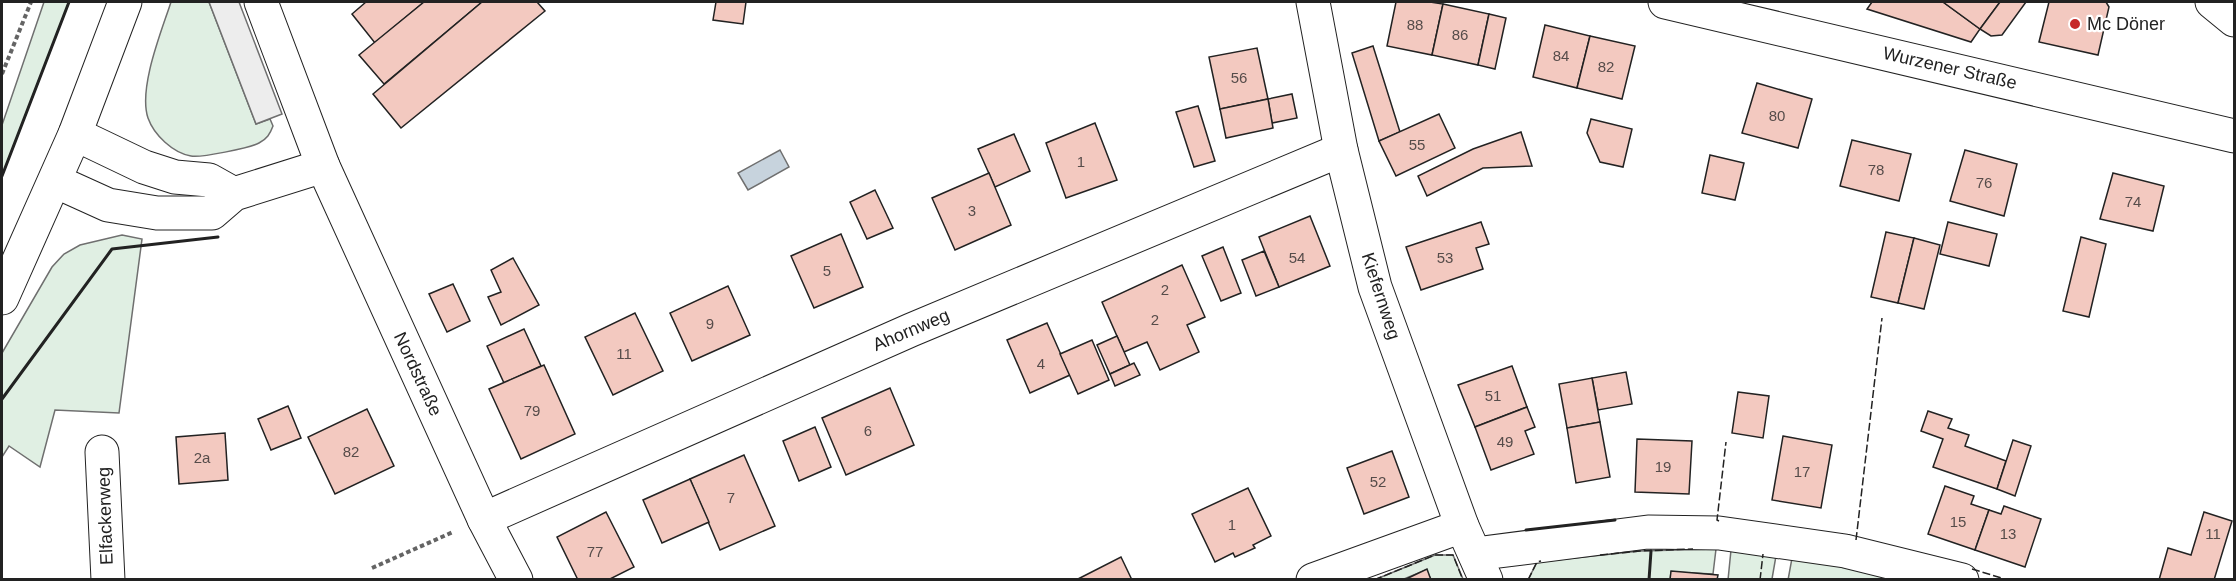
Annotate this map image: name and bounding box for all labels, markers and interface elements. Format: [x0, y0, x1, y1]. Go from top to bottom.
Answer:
place label: Mc Döner [2087, 14, 2165, 34]
house number: 88 [1407, 16, 1423, 33]
marker: Mc Döner [2068, 17, 2082, 31]
house number: 86 [1452, 26, 1468, 43]
street label: Wurzener Straße [1881, 43, 2019, 93]
house number: 84 [1553, 47, 1569, 64]
house number: 82 [1598, 58, 1614, 75]
house number: 56 [1231, 69, 1247, 86]
house number: 80 [1769, 107, 1785, 124]
house number: 55 [1409, 136, 1425, 153]
house number: 1 [1077, 153, 1085, 170]
house number: 78 [1868, 161, 1884, 178]
house number: 76 [1976, 174, 1992, 191]
house number: 74 [2125, 193, 2141, 210]
house number: 3 [968, 202, 976, 219]
house number: 54 [1289, 249, 1305, 266]
house number: 53 [1437, 249, 1453, 266]
street label: Kiefernweg [1358, 250, 1404, 342]
house number: 5 [823, 262, 831, 279]
house number: 2 [1161, 281, 1169, 298]
street label: Ahornweg [870, 305, 952, 355]
house number: 2 [1151, 311, 1159, 328]
house number: 9 [706, 315, 714, 332]
street label: Nordstraße [390, 329, 446, 419]
house number: 11 [616, 345, 632, 362]
house number: 4 [1037, 355, 1045, 372]
house number: 51 [1485, 387, 1501, 404]
house number: 79 [524, 402, 540, 419]
house number: 6 [864, 422, 872, 439]
house number: 49 [1497, 433, 1513, 450]
house number: 82 [343, 443, 359, 460]
house number: 2a [194, 449, 211, 466]
house number: 19 [1655, 458, 1671, 475]
house number: 17 [1794, 463, 1810, 480]
street label: Elfackerweg [93, 467, 117, 565]
house number: 52 [1370, 473, 1386, 490]
house number: 7 [727, 489, 735, 506]
house number: 15 [1950, 513, 1966, 530]
house number: 1 [1228, 516, 1236, 533]
house number: 13 [2000, 525, 2016, 542]
house number: 11 [2205, 525, 2221, 542]
house number: 77 [587, 543, 603, 560]

